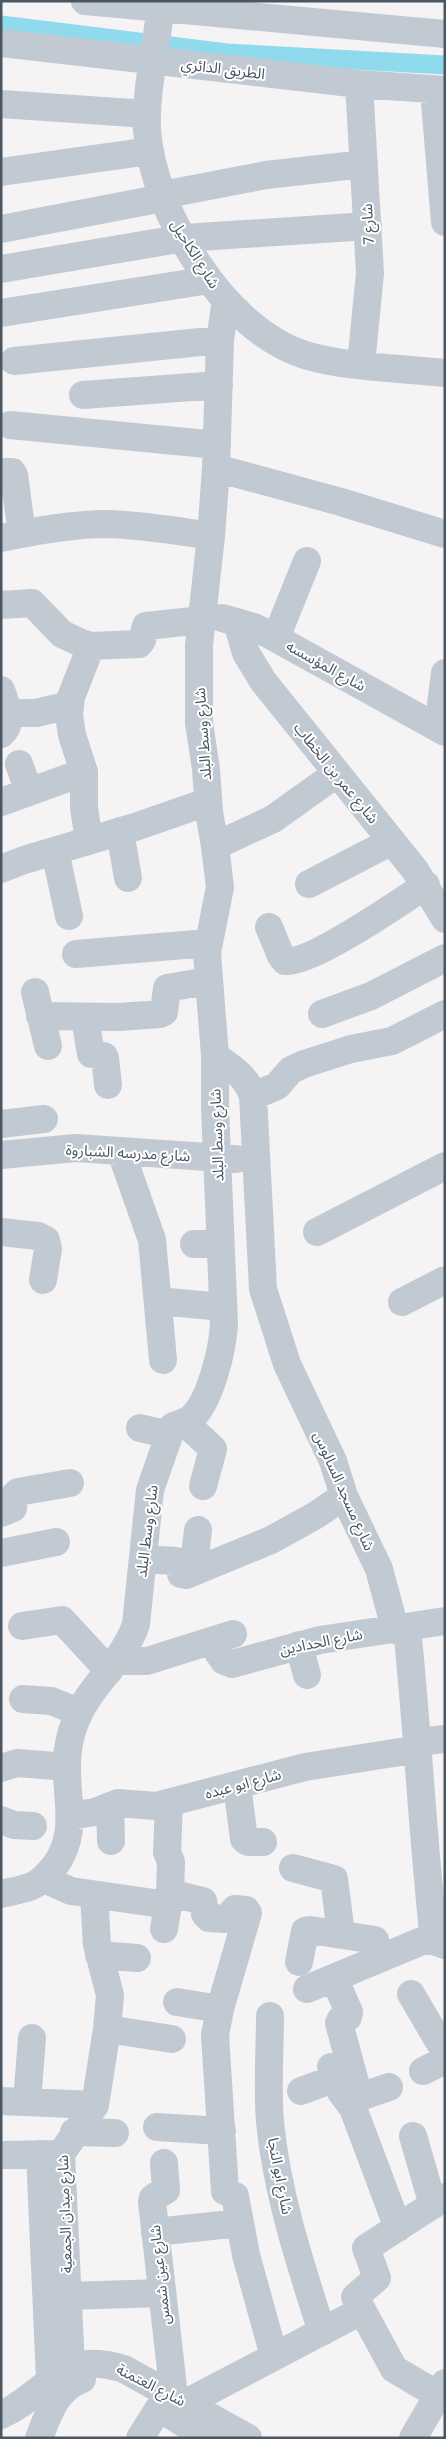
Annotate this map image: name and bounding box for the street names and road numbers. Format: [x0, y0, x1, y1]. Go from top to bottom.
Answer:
street label: الطريق الدائري [180, 54, 266, 86]
street label: شارع 7 [357, 203, 381, 245]
street label: شارع الكاحيل [164, 216, 224, 294]
street label: شارع المؤسسه [282, 636, 370, 698]
street label: شارع وسط البلد [190, 687, 218, 781]
street label: شارع عمر بن الخطاب [287, 718, 383, 829]
street label: شارع وسط البلد [205, 1088, 231, 1182]
street label: شارع مدرسه الشباروة [65, 1140, 191, 1168]
street label: شارع مسجد السالوس [307, 1428, 379, 1555]
street label: شارع وسط البلد [131, 1484, 165, 1578]
street label: شارع الحدادين [278, 1624, 365, 1662]
street label: شارع ابو عبده [203, 1764, 284, 1806]
street label: شارع ابو النجا [261, 2136, 297, 2217]
street label: شارع ميدان الجمعية [53, 2154, 79, 2274]
street label: شارع عين شمس [145, 2224, 177, 2326]
street label: شارع العتمنة [112, 2359, 189, 2413]

